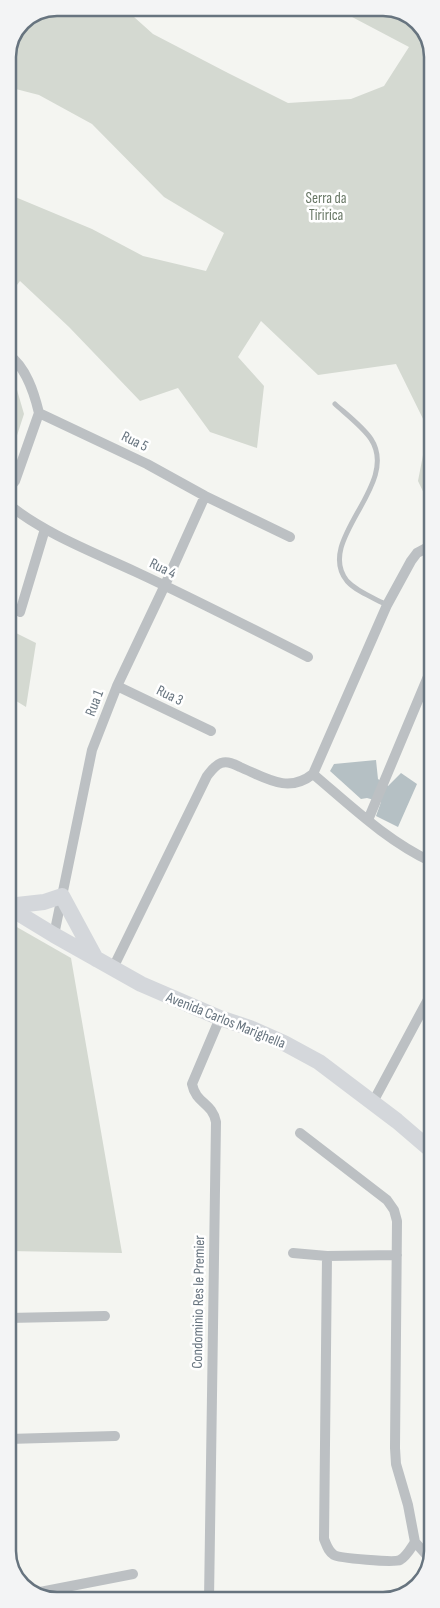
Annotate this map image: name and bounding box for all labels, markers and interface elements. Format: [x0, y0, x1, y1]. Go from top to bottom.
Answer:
park label: Serra da Tiririca [305, 189, 347, 225]
street label: Rua 5 [118, 427, 151, 456]
street label: Rua 4 [146, 554, 179, 583]
street label: Rua 3 [153, 681, 186, 710]
street label: Rua 1 [81, 687, 108, 719]
street label: Avenida Carlos Marighella [162, 987, 288, 1053]
street label: Condominio Res le Premier [188, 1234, 209, 1369]

